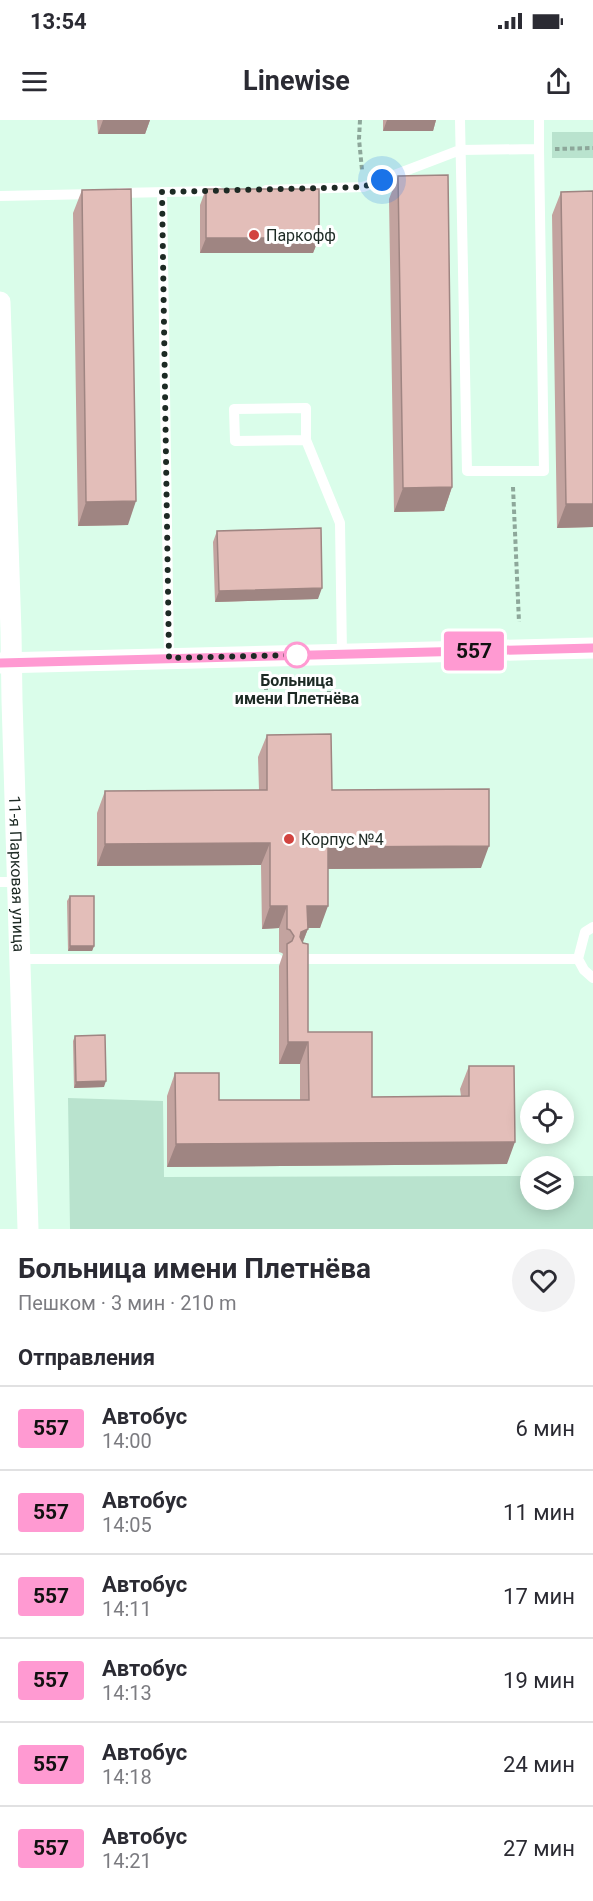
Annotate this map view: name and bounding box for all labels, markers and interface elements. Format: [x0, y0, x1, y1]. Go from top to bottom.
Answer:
text: 13:54 [30, 9, 87, 34]
icon: menu [18, 65, 51, 98]
text: Linewise [243, 65, 350, 97]
icon: share [542, 65, 575, 98]
your location [367, 165, 397, 195]
place label: Паркофф [266, 226, 336, 245]
marker: Паркофф [247, 228, 261, 242]
line badge: 557 [440, 632, 508, 670]
text: 557 [456, 639, 492, 663]
marker: Больница имени Плетнёва [284, 642, 310, 668]
place label: Больница имени Плетнёва [235, 671, 360, 708]
street label: 11-я Парковая улица [5, 795, 29, 952]
place label: Корпус №4 [301, 830, 384, 849]
marker: Корпус №4 [282, 832, 296, 846]
map controls [520, 1090, 574, 1210]
button: locate [520, 1090, 574, 1144]
button: layers [520, 1156, 574, 1210]
button: heart [512, 1249, 575, 1312]
text: Больница имени Плетнёва [18, 1252, 371, 1285]
text: Пешком · 3 мин · 210 m [18, 1291, 237, 1315]
text: Отправления [18, 1345, 155, 1370]
text: Автобус [102, 1404, 187, 1429]
text: 557 [33, 1416, 69, 1440]
text: 6 мин [515, 1416, 575, 1441]
text: 14:00 [102, 1429, 152, 1453]
text: Автобус [102, 1488, 187, 1513]
text: 557 [33, 1500, 69, 1524]
text: 11 мин [503, 1500, 575, 1525]
text: 14:05 [102, 1513, 152, 1537]
text: Автобус [102, 1572, 187, 1597]
text: 557 [33, 1584, 69, 1608]
text: 17 мин [503, 1584, 575, 1609]
text: 14:11 [102, 1597, 152, 1621]
text: Автобус [102, 1656, 187, 1681]
text: 557 [33, 1668, 69, 1692]
text: 19 мин [503, 1668, 575, 1693]
text: 14:13 [102, 1681, 152, 1705]
text: Автобус [102, 1740, 187, 1765]
text: 557 [33, 1752, 69, 1776]
text: 24 мин [503, 1752, 575, 1777]
text: 14:18 [102, 1765, 152, 1789]
text: Автобус [102, 1824, 187, 1849]
text: 557 [33, 1836, 69, 1860]
text: 27 мин [503, 1836, 575, 1861]
text: 14:21 [102, 1849, 152, 1873]

